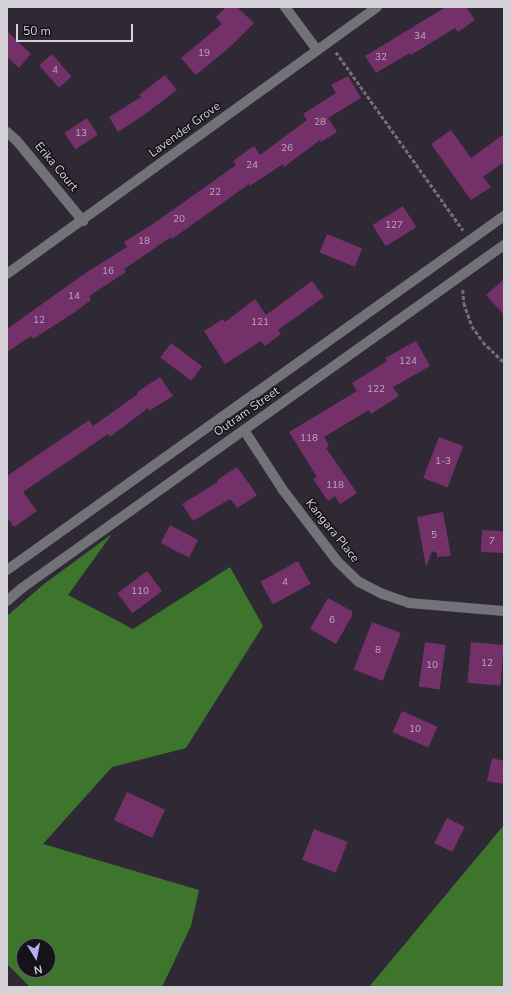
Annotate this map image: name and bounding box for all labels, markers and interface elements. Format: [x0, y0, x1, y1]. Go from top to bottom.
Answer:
scale bar [18, 16, 135, 42]
text: 50 m [23, 23, 51, 39]
house number: 34 [414, 31, 426, 43]
house number: 19 [198, 48, 210, 60]
house number: 32 [375, 52, 387, 64]
house number: 4 [52, 65, 58, 77]
street label: Lavender Grove [146, 99, 224, 161]
house number: 28 [314, 117, 326, 129]
house number: 13 [75, 128, 87, 140]
street label: Erika Court [31, 140, 81, 194]
house number: 26 [281, 143, 293, 155]
house number: 24 [246, 160, 258, 172]
house number: 22 [209, 187, 221, 199]
house number: 20 [173, 214, 185, 226]
house number: 127 [385, 220, 403, 232]
house number: 18 [138, 236, 150, 248]
house number: 16 [102, 266, 114, 278]
house number: 14 [68, 291, 80, 303]
house number: 12 [33, 315, 45, 327]
house number: 121 [251, 317, 269, 329]
house number: 124 [399, 356, 417, 368]
street label: Outram Street [211, 384, 283, 440]
house number: 122 [367, 384, 385, 396]
house number: 118 [300, 433, 318, 445]
house number: 1-3 [435, 456, 451, 468]
house number: 118 [326, 480, 344, 492]
street label: Kangara Place [302, 497, 362, 565]
house number: 5 [431, 530, 437, 542]
house number: 7 [489, 536, 495, 548]
house number: 4 [282, 577, 288, 589]
house number: 110 [131, 586, 149, 598]
house number: 6 [329, 615, 335, 627]
house number: 8 [375, 645, 381, 657]
house number: 12 [481, 658, 493, 670]
house number: 10 [426, 660, 438, 672]
house number: 10 [409, 724, 421, 736]
north arrow [16, 938, 56, 978]
text: N [33, 961, 43, 977]

